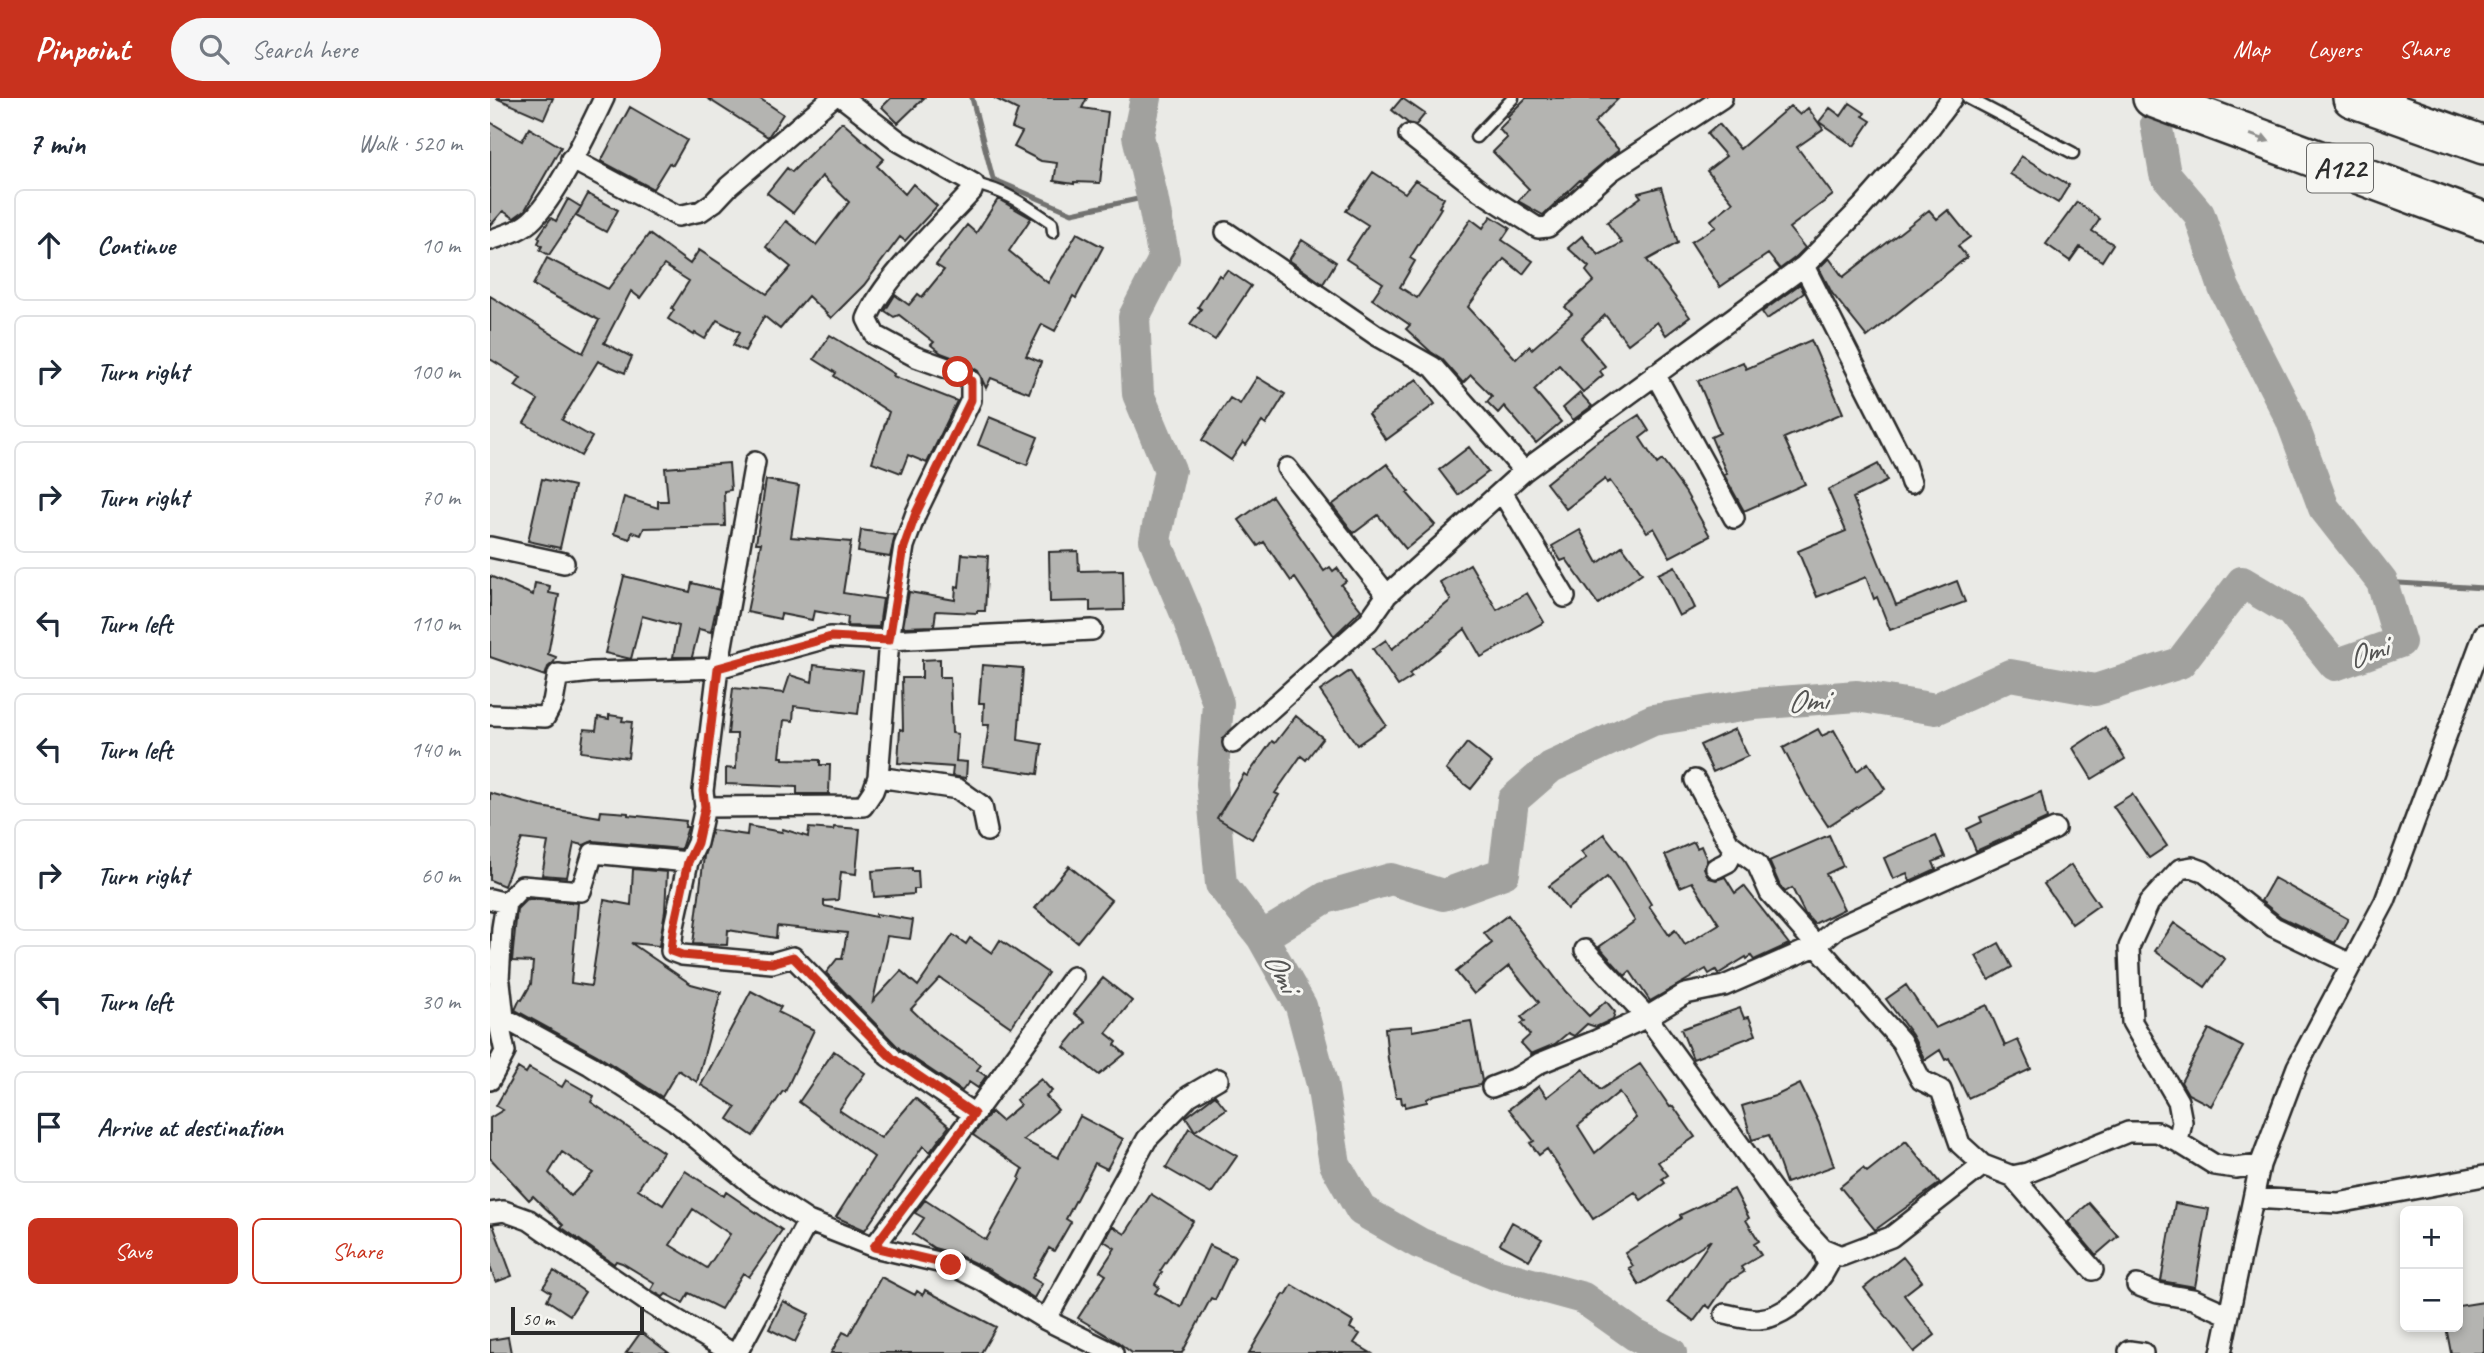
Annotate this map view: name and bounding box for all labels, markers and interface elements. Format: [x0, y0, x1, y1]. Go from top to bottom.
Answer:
search box [171, 18, 661, 81]
text: Pinpoint [35, 28, 129, 70]
icon: search [195, 30, 233, 68]
text: Search here [251, 33, 357, 66]
text: Map [2233, 34, 2270, 64]
text: Layers [2308, 34, 2361, 64]
text: Share [2399, 34, 2449, 64]
text: 7 min [28, 125, 85, 163]
text: Walk · 520 m [358, 129, 462, 158]
one-way arrow [2250, 133, 2271, 144]
road number: A122 [2307, 144, 2373, 192]
icon: ahead [30, 226, 68, 264]
text: Continue [97, 229, 175, 262]
text: 10 m [421, 231, 460, 260]
icon: right [30, 352, 68, 390]
text: Turn right [97, 355, 188, 388]
route start [942, 356, 973, 387]
text: 100 m [411, 357, 460, 386]
icon: right [30, 478, 68, 516]
text: Turn right [97, 481, 188, 514]
text: 70 m [421, 483, 460, 512]
icon: left [30, 604, 68, 642]
text: Turn left [97, 607, 172, 640]
text: 110 m [411, 609, 460, 638]
water label: Omi [2341, 623, 2401, 679]
water label: Omi [1785, 678, 1837, 722]
icon: left [30, 730, 68, 768]
text: Turn left [97, 733, 172, 766]
text: 140 m [411, 735, 460, 764]
icon: right [30, 856, 68, 894]
text: Turn right [97, 859, 188, 892]
text: 60 m [421, 861, 460, 890]
water label: Omi [1254, 944, 1313, 1006]
icon: left [30, 982, 68, 1020]
text: Turn left [97, 985, 172, 1018]
text: 30 m [421, 987, 460, 1016]
icon: arrive [30, 1108, 68, 1146]
text: Arrive at destination [97, 1111, 283, 1144]
map controls [2400, 1206, 2463, 1332]
button: + [2400, 1206, 2463, 1269]
button: Save [28, 1218, 238, 1284]
button: Share [252, 1218, 462, 1284]
route end [935, 1249, 966, 1280]
button: − [2400, 1269, 2463, 1332]
scale bar [511, 1304, 644, 1336]
text: 50 m [522, 1307, 554, 1331]

